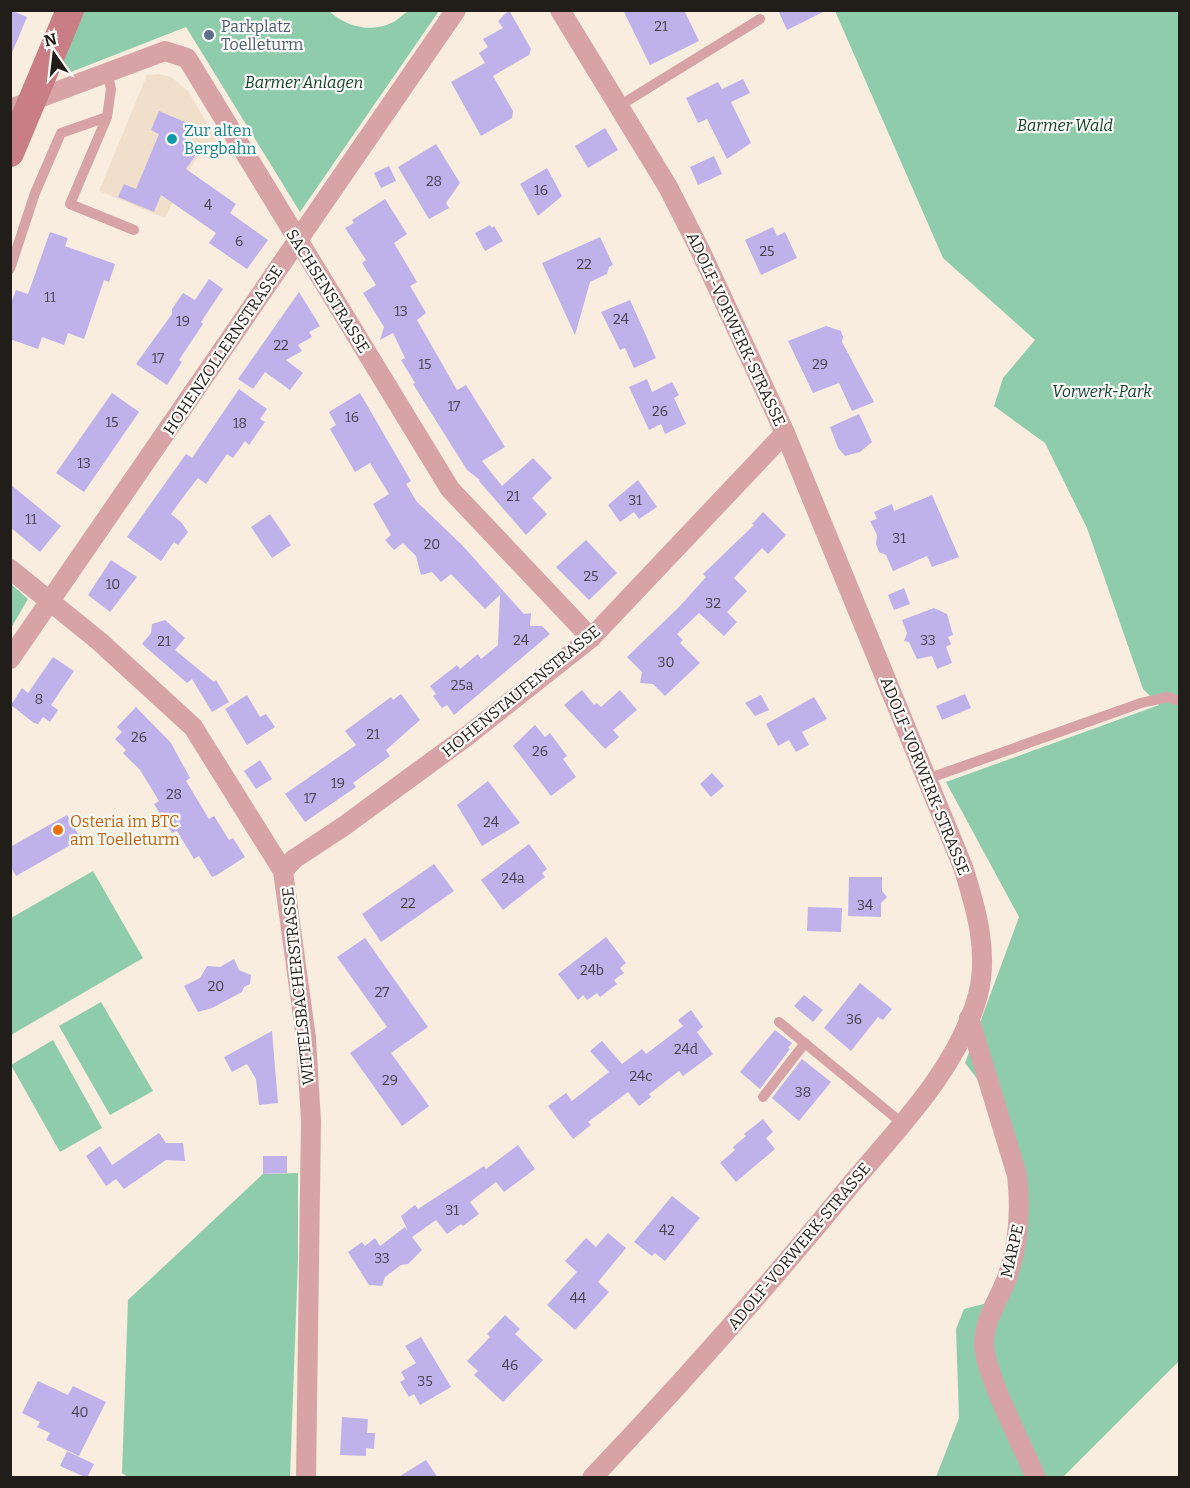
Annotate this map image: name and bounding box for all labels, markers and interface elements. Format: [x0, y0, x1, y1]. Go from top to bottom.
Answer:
place label: Parkplatz Toelleturm [221, 17, 303, 54]
house number: 21 [654, 18, 668, 35]
north arrow [24, 24, 84, 84]
marker: Parkplatz Toelleturm [202, 28, 216, 42]
text: N [42, 29, 59, 51]
park label: Barmer Anlagen [245, 73, 363, 92]
park label: Barmer Wald [1017, 116, 1113, 135]
place label: Zur alten Bergbahn [184, 121, 256, 158]
marker: Zur alten Bergbahn [165, 132, 179, 146]
house number: 28 [426, 173, 442, 190]
house number: 16 [534, 182, 548, 199]
house number: 4 [204, 197, 212, 214]
street label: SACHSENSTRASSE [282, 225, 374, 357]
street label: ADOLF-VORWERK-STRASSE [683, 229, 789, 429]
house number: 6 [235, 233, 243, 250]
house number: 25 [759, 243, 775, 260]
house number: 22 [576, 256, 592, 273]
street label: HOHENZOLLERNSTRASSE [159, 262, 287, 438]
house number: 11 [44, 289, 56, 306]
house number: 13 [394, 303, 408, 320]
house number: 24 [613, 311, 629, 328]
house number: 19 [176, 313, 190, 330]
house number: 22 [273, 337, 289, 354]
house number: 17 [152, 350, 164, 367]
house number: 15 [418, 356, 432, 373]
house number: 29 [812, 356, 828, 373]
park label: Vorwerk-Park [1052, 382, 1152, 401]
house number: 17 [448, 398, 460, 415]
house number: 26 [652, 403, 668, 420]
house number: 16 [345, 409, 359, 426]
house number: 15 [105, 414, 119, 431]
house number: 18 [233, 415, 247, 432]
house number: 13 [77, 455, 91, 472]
house number: 21 [506, 488, 520, 505]
house number: 31 [628, 492, 642, 509]
house number: 11 [25, 511, 37, 528]
house number: 31 [892, 530, 906, 547]
house number: 20 [424, 536, 440, 553]
house number: 25 [583, 568, 599, 585]
house number: 10 [106, 576, 120, 593]
house number: 32 [705, 595, 721, 612]
street label: HOHENSTAUFENSTRASSE [438, 621, 604, 761]
house number: 24 [513, 632, 529, 649]
house number: 33 [920, 632, 936, 649]
house number: 21 [157, 633, 171, 650]
house number: 30 [658, 654, 674, 671]
street label: ADOLF-VORWERK-STRASSE [876, 674, 974, 878]
house number: 25a [451, 677, 474, 694]
house number: 8 [35, 691, 43, 708]
house number: 21 [366, 726, 380, 743]
house number: 26 [131, 729, 147, 746]
house number: 26 [532, 743, 548, 760]
house number: 19 [331, 775, 345, 792]
house number: 28 [166, 786, 182, 803]
house number: 17 [304, 790, 316, 807]
place label: Osteria im BTC am Toelleturm [70, 812, 180, 849]
house number: 24 [483, 814, 499, 831]
marker: Osteria im BTC am Toelleturm [51, 823, 65, 837]
house number: 24a [501, 870, 525, 887]
street label: WITTELSBACHERSTRASSE [278, 886, 318, 1086]
house number: 22 [400, 895, 416, 912]
house number: 34 [857, 897, 873, 914]
house number: 24b [580, 962, 604, 979]
house number: 20 [208, 978, 224, 995]
house number: 27 [375, 984, 389, 1001]
house number: 36 [846, 1011, 862, 1028]
house number: 24d [674, 1041, 698, 1058]
house number: 24c [630, 1068, 652, 1085]
house number: 29 [382, 1072, 398, 1089]
house number: 38 [795, 1084, 811, 1101]
street label: ADOLF-VORWERK-STRASSE [724, 1159, 874, 1333]
house number: 31 [445, 1202, 459, 1219]
house number: 42 [659, 1222, 675, 1239]
street label: MARPE [997, 1222, 1027, 1280]
house number: 33 [374, 1250, 390, 1267]
house number: 44 [570, 1290, 586, 1307]
house number: 46 [502, 1357, 518, 1374]
house number: 35 [417, 1373, 433, 1390]
house number: 40 [71, 1404, 89, 1421]

